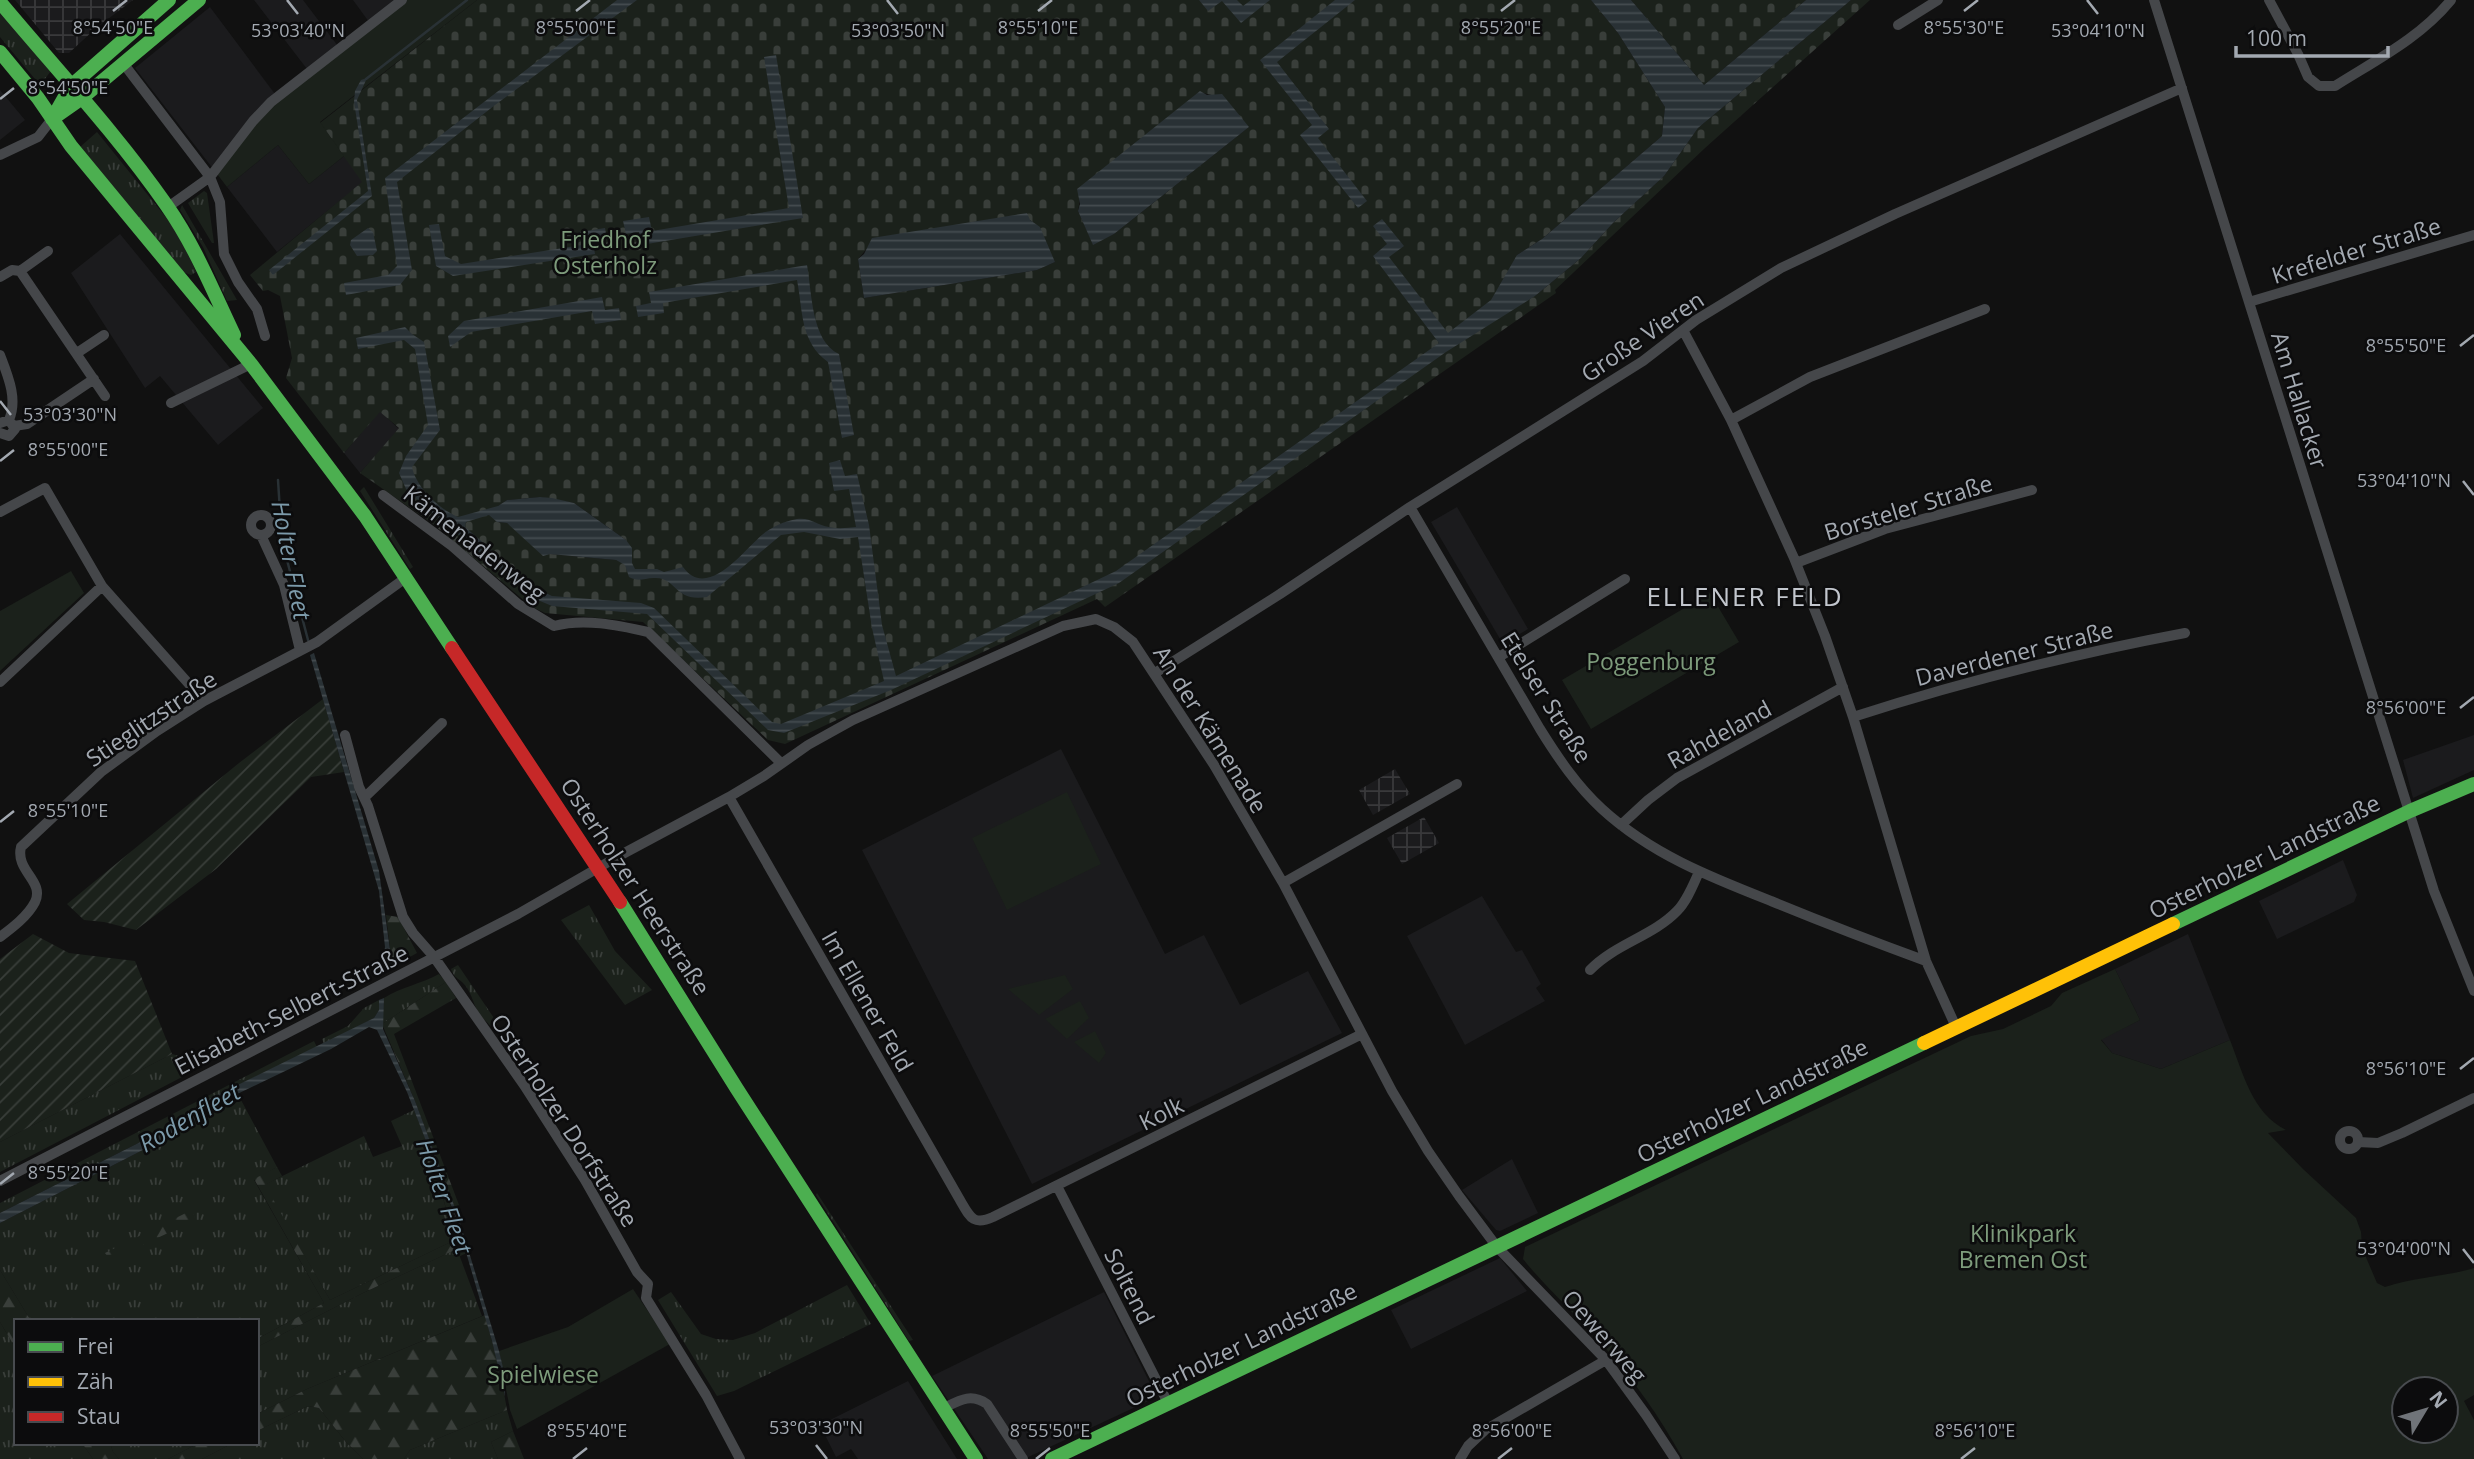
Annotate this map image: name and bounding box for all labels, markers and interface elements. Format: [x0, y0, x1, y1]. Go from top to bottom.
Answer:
scale bar [2236, 14, 2388, 58]
text: 8°54'50"E [73, 15, 153, 39]
text: 8°55'00"E [536, 15, 616, 39]
text: 8°55'10"E [998, 15, 1078, 39]
text: 8°55'20"E [1461, 15, 1541, 39]
text: 8°55'30"E [1924, 15, 2004, 39]
text: 53°03'40"N [251, 18, 345, 42]
text: 53°03'50"N [851, 18, 945, 42]
text: 53°04'10"N [2051, 18, 2145, 42]
text: 100 m [2246, 24, 2307, 52]
text: 8°54'50"E [28, 75, 108, 99]
street label: Krefelder Straße [2267, 209, 2445, 291]
park label: Friedhof Osterholz [553, 223, 657, 281]
street label: Große Vieren [1574, 283, 1710, 389]
street label: Am Hallacker [2264, 328, 2336, 473]
text: 8°55'50"E [2366, 333, 2446, 357]
text: 53°03'30"N [23, 402, 117, 426]
text: 8°55'00"E [28, 437, 108, 461]
street label: Borsteler Straße [1820, 466, 1996, 548]
text: 53°04'10"N [2357, 468, 2451, 492]
street label: Kämenadenweg [397, 477, 553, 609]
water label: Holter Fleet [264, 498, 320, 624]
district label: ELLENER FELD [1646, 578, 1844, 614]
street label: Daverdener Straße [1912, 613, 2116, 693]
street label: Etelser Straße [1494, 625, 1600, 769]
street label: An der Kämenade [1147, 639, 1275, 819]
park label: Poggenburg [1586, 645, 1716, 677]
street label: Stieglitzstraße [79, 662, 223, 774]
street label: Rahdeland [1661, 692, 1777, 776]
text: 8°56'00"E [2366, 695, 2446, 719]
street label: Osterholzer Heerstraße [554, 771, 718, 1001]
street label: Osterholzer Landstraße [2143, 786, 2385, 926]
text: 8°55'10"E [28, 798, 108, 822]
street label: Im Ellener Feld [815, 925, 921, 1077]
street label: Elisabeth-Selbert-Straße [169, 936, 413, 1082]
street label: Osterholzer Dorfstraße [484, 1007, 646, 1233]
street label: Osterholzer Landstraße [1631, 1030, 1873, 1170]
text: 8°56'10"E [2366, 1056, 2446, 1080]
water label: Rodenfleet [132, 1074, 247, 1159]
street label: Kolk [1133, 1089, 1189, 1137]
water label: Holter Fleet [409, 1134, 482, 1259]
text: 8°55'20"E [28, 1160, 108, 1184]
park label: Klinikpark Bremen Ost [1959, 1217, 2087, 1275]
text: 53°04'00"N [2357, 1236, 2451, 1260]
street label: Soltend [1097, 1242, 1163, 1330]
street label: Osterholzer Landstraße [1120, 1274, 1362, 1414]
street label: Oewerweg [1555, 1282, 1655, 1390]
legend [14, 1319, 259, 1445]
text: Frei [77, 1332, 114, 1360]
park label: Spielwiese [487, 1358, 599, 1390]
text: Zäh [77, 1367, 114, 1395]
north arrow [2390, 1375, 2460, 1445]
text: N [2423, 1385, 2453, 1414]
text: Stau [77, 1402, 121, 1430]
text: 53°03'30"N [769, 1415, 863, 1439]
text: 8°55'40"E [547, 1418, 627, 1442]
text: 8°55'50"E [1010, 1418, 1090, 1442]
text: 8°56'00"E [1472, 1418, 1552, 1442]
text: 8°56'10"E [1935, 1418, 2015, 1442]

